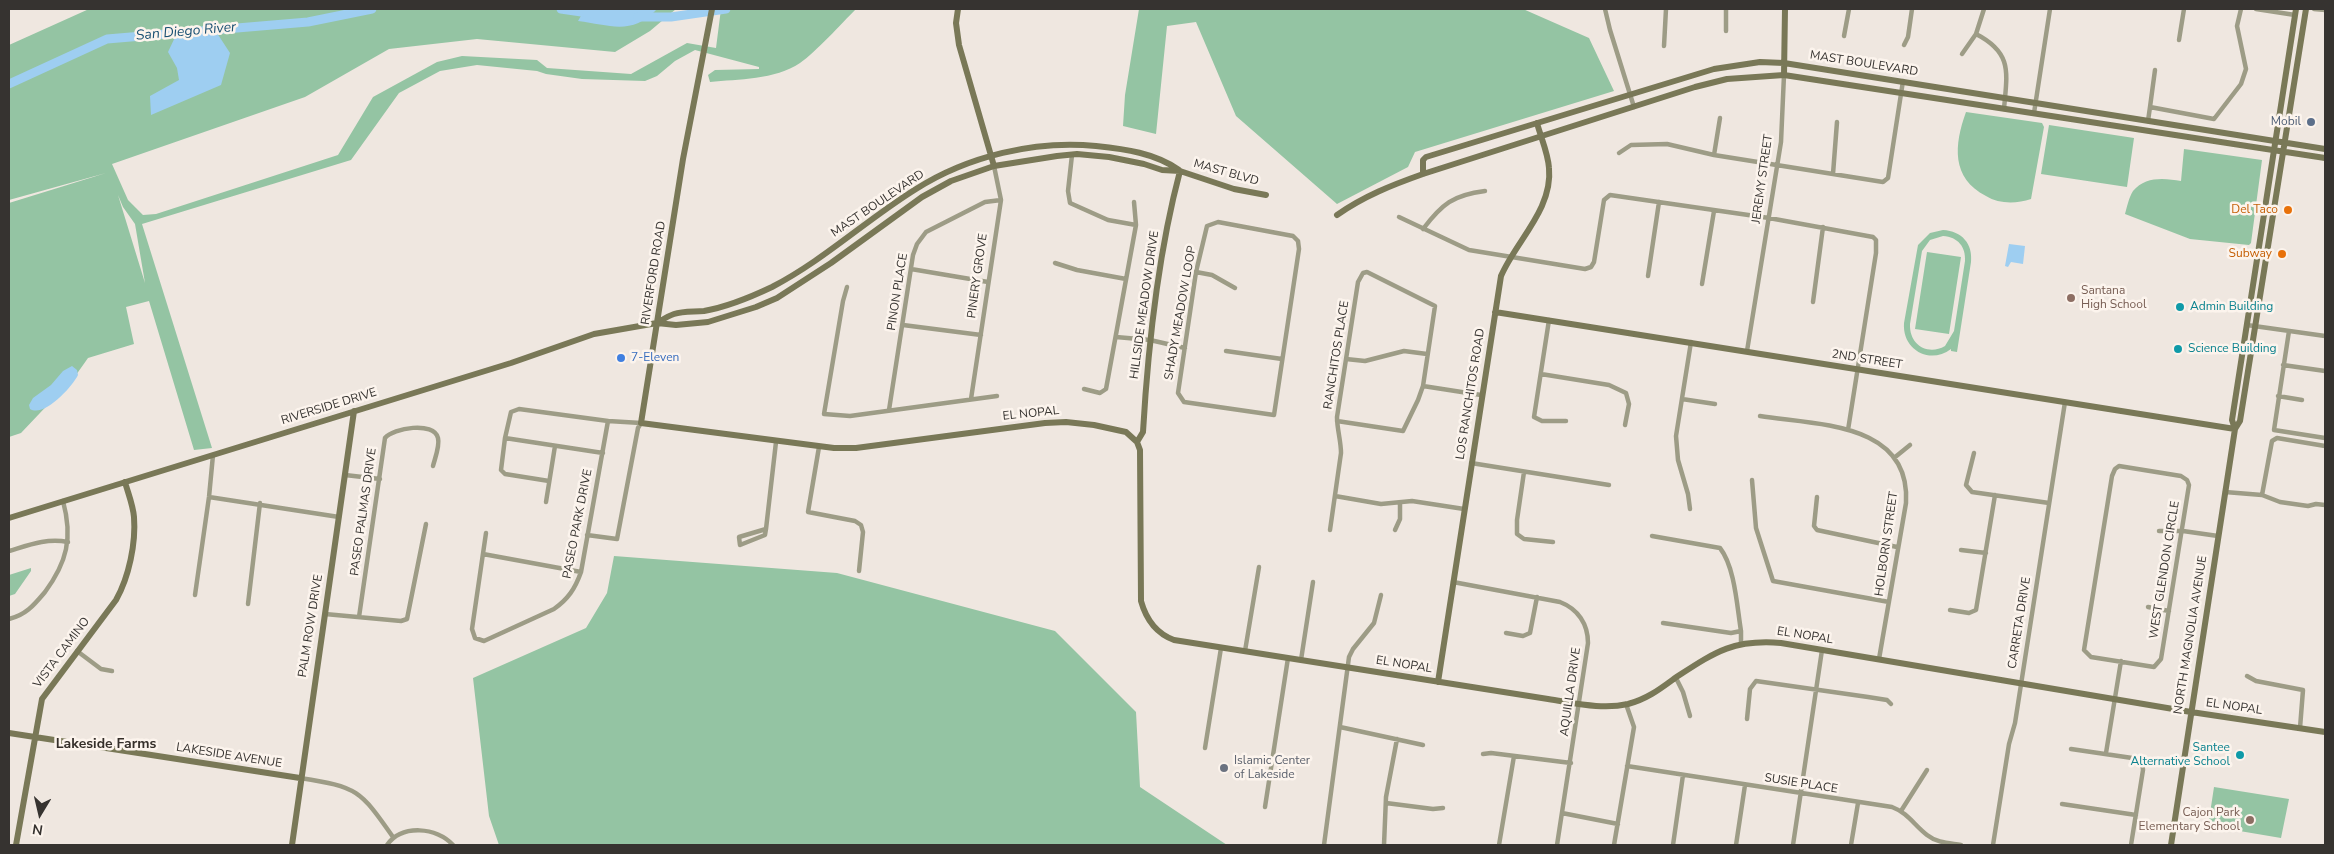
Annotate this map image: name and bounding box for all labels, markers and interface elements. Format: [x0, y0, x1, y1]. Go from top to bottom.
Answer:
water label: San Diego River [135, 19, 237, 45]
street label: MAST BOULEVARD [1809, 48, 1919, 80]
place label: Mobil [2271, 115, 2301, 129]
marker: Mobil [2305, 116, 2317, 128]
street label: JEREMY STREET [1750, 133, 1776, 225]
street label: MAST BLVD [1192, 157, 1260, 189]
street label: MAST BOULEVARD [829, 167, 927, 241]
place label: Del Taco [2231, 203, 2278, 217]
marker: Del Taco [2282, 204, 2294, 216]
street label: RIVERFORD ROAD [639, 220, 669, 326]
street label: HILLSIDE MEADOW DRIVE [1127, 230, 1163, 380]
street label: PINERY GROVE [965, 233, 991, 319]
street label: SHADY MEADOW LOOP [1162, 245, 1200, 381]
place label: Subway [2229, 247, 2272, 261]
marker: Subway [2276, 248, 2288, 260]
street label: PINON PLACE [885, 252, 911, 332]
place label: Santana High School [2081, 284, 2146, 312]
marker: Santana High School [2065, 292, 2077, 304]
street label: RANCHITOS PLACE [1321, 300, 1353, 410]
place label: Admin Building [2190, 300, 2273, 314]
marker: Admin Building [2174, 301, 2186, 313]
street label: LOS RANCHITOS ROAD [1454, 327, 1488, 461]
place label: Science Building [2188, 342, 2277, 356]
marker: Science Building [2172, 343, 2184, 355]
street label: 2ND STREET [1831, 347, 1903, 373]
place label: 7-Eleven [631, 351, 679, 365]
marker: 7-Eleven [615, 352, 627, 364]
street label: RIVERSIDE DRIVE [280, 386, 378, 428]
street label: EL NOPAL [1002, 404, 1060, 424]
street label: PASEO PALMAS DRIVE [348, 447, 380, 577]
street label: PASEO PARK DRIVE [560, 468, 596, 580]
street label: HOLBORN STREET [1873, 491, 1901, 597]
street label: WEST GLENDON CIRCLE [2147, 500, 2183, 640]
street label: NORTH MAGNOLIA AVENUE [2171, 555, 2211, 715]
street label: PALM ROW DRIVE [296, 574, 326, 678]
street label: CARRETA DRIVE [2006, 576, 2034, 670]
street label: VISTA CAMINO [31, 615, 93, 691]
street label: EL NOPAL [1776, 624, 1834, 648]
street label: AQUILLA DRIVE [1558, 647, 1584, 737]
street label: EL NOPAL [1375, 653, 1433, 677]
street label: EL NOPAL [2205, 696, 2263, 718]
district label: Lakeside Farms [56, 737, 156, 753]
street label: LAKESIDE AVENUE [175, 741, 283, 771]
place label: Santee Alternative School [2131, 741, 2230, 769]
marker: Santee Alternative School [2234, 749, 2246, 761]
place label: Islamic Center of Lakeside [1234, 754, 1310, 782]
marker: Islamic Center of Lakeside [1218, 762, 1230, 774]
street label: SUSIE PLACE [1763, 771, 1839, 797]
north arrow [15, 789, 65, 839]
place label: Cajon Park Elementary School [2139, 806, 2240, 834]
marker: Cajon Park Elementary School [2244, 814, 2256, 826]
text: N [31, 819, 44, 840]

